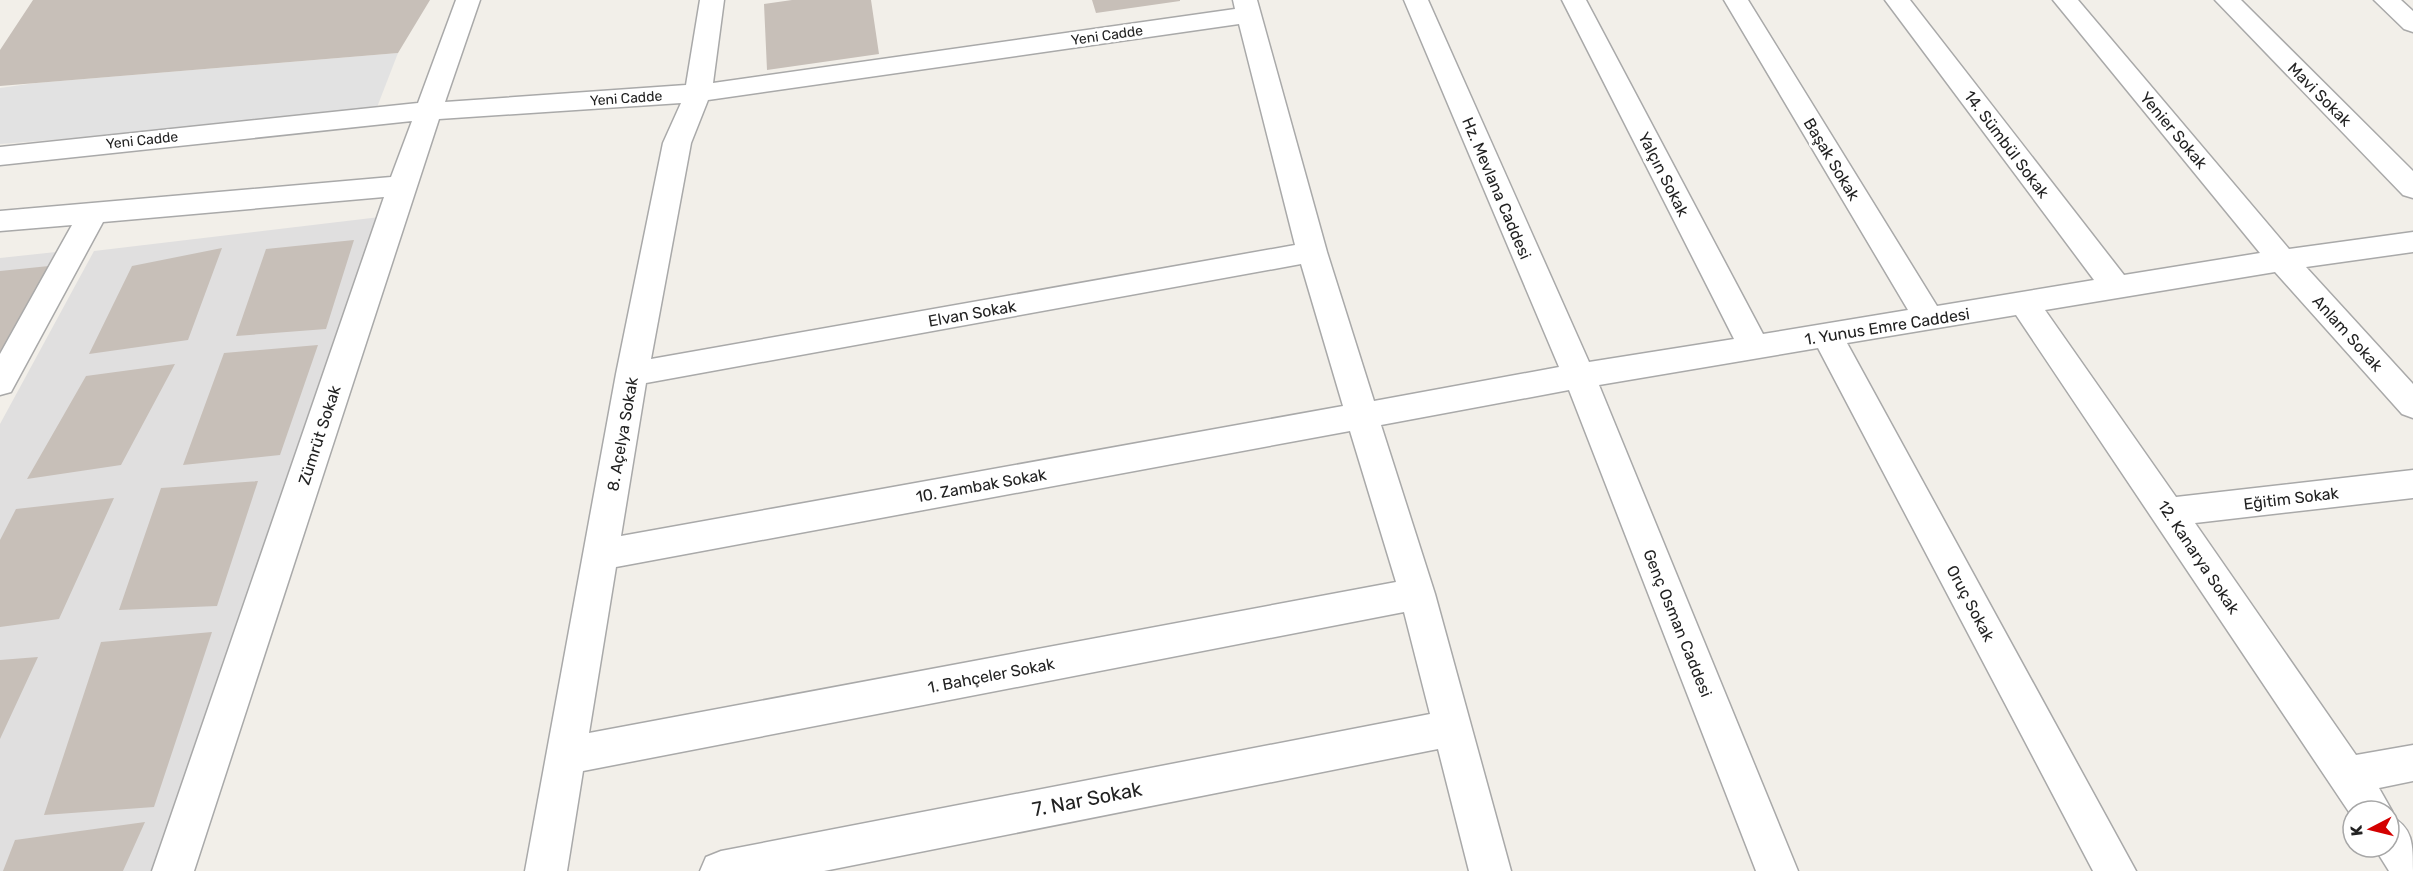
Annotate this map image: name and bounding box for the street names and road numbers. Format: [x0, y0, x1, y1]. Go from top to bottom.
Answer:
street label: Yeni Cadde [1070, 22, 1144, 49]
street label: Mavi Sokak [2284, 59, 2356, 131]
street label: Yeni Cadde [589, 87, 663, 110]
street label: 14. Sümbül Sokak [1960, 87, 2054, 202]
street label: Yenier Sokak [2136, 88, 2212, 173]
street label: Hz. Mevlana Caddesi [1458, 114, 1535, 262]
street label: Başak Sokak [1800, 115, 1864, 205]
street label: Yeni Cadde [105, 128, 179, 153]
street label: Yalçın Sokak [1634, 129, 1693, 220]
street label: Anlam Sokak [2309, 291, 2387, 376]
street label: Elvan Sokak [927, 296, 1018, 331]
street label: 1. Yunus Emre Caddesi [1803, 304, 1971, 349]
street label: 8. Açelya Sokak [603, 375, 642, 493]
street label: Zümrüt Sokak [294, 382, 345, 487]
street label: 10. Zambak Sokak [914, 465, 1048, 506]
street label: Eğitim Sokak [2242, 483, 2340, 514]
street label: 12. Kanarya Sokak [2154, 497, 2244, 618]
street label: Genç Osman Caddesi [1639, 547, 1716, 700]
street label: Oruç Sokak [1943, 562, 1999, 645]
street label: 1. Bahçeler Sokak [926, 654, 1057, 697]
street label: 7. Nar Sokak [1030, 776, 1145, 821]

